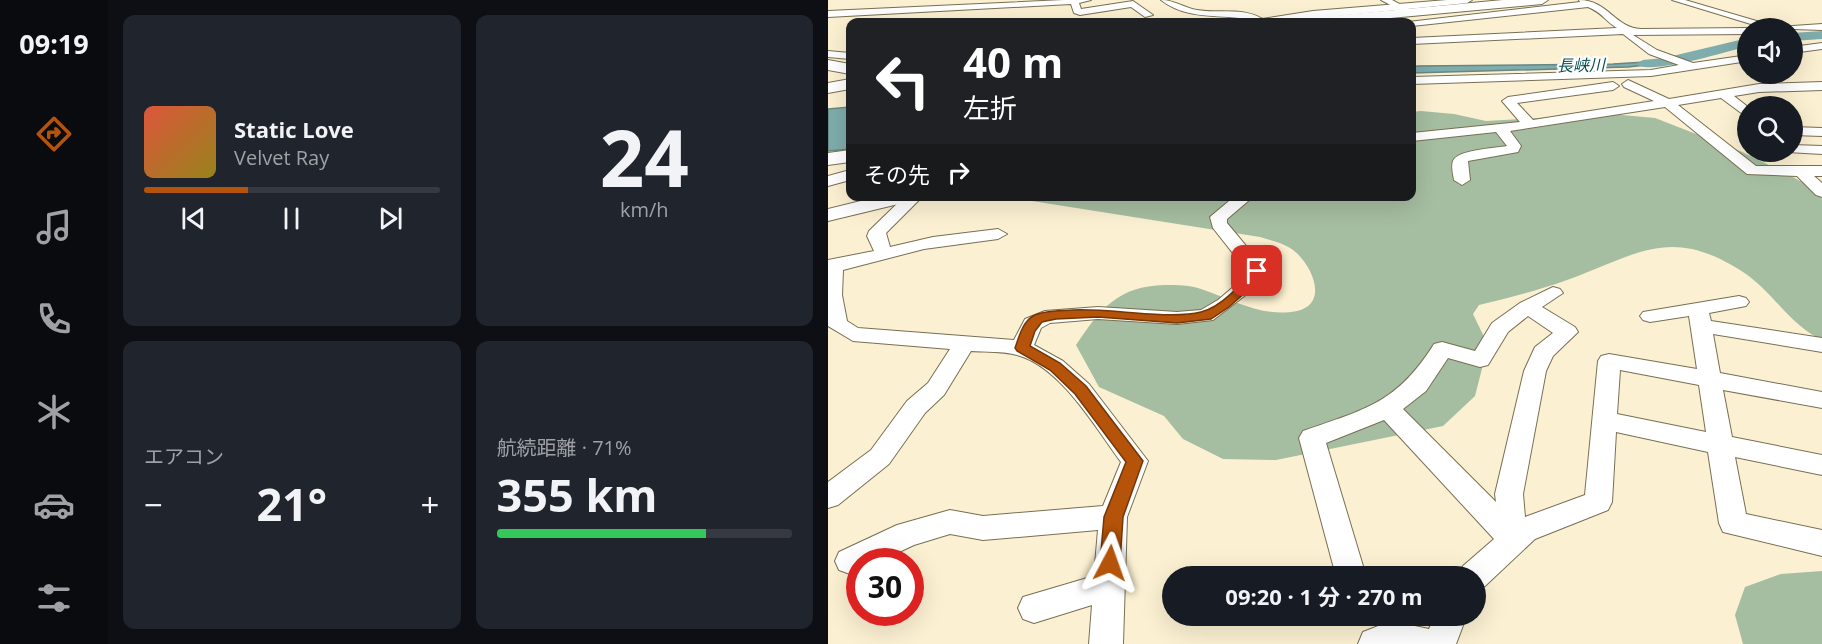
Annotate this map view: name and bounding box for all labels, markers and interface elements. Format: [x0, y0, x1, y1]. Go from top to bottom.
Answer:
map controls [1737, 18, 1803, 162]
button: sound [1737, 18, 1803, 84]
text: 09:19 [19, 25, 89, 62]
text: 40 m [963, 33, 1063, 90]
icon: left [864, 42, 942, 120]
water label: 長峡川 [1557, 54, 1607, 76]
text: 左折 [963, 89, 1017, 126]
button: search [1737, 96, 1803, 162]
text: 24 [600, 104, 689, 210]
icon: directions [33, 113, 75, 155]
text: Static Love [234, 114, 354, 144]
text: Velvet Ray [234, 144, 329, 171]
icon: right [942, 156, 975, 189]
text: その先 [864, 159, 930, 189]
text: km/h [620, 196, 669, 223]
icon: previous [177, 202, 210, 235]
icon: pause [275, 202, 308, 235]
icon: next [374, 202, 407, 235]
icon: music [33, 206, 75, 248]
pin [1231, 245, 1282, 296]
icon: arrive [1240, 254, 1273, 287]
icon: phone [33, 298, 75, 340]
icon: climate [33, 391, 75, 433]
text: 航続距離 · 71% [497, 434, 632, 461]
text: エアコン [144, 443, 224, 470]
text: 355 km [497, 464, 657, 525]
text: 21° [256, 473, 327, 534]
text: − [144, 482, 163, 527]
text: + [421, 482, 439, 527]
icon: car [33, 484, 75, 526]
position arrow [1078, 531, 1142, 595]
speed limit sign: 30 [846, 548, 924, 626]
icon: filters [33, 577, 75, 619]
text: 09:20 · 1 分 · 270 m [1225, 581, 1423, 611]

